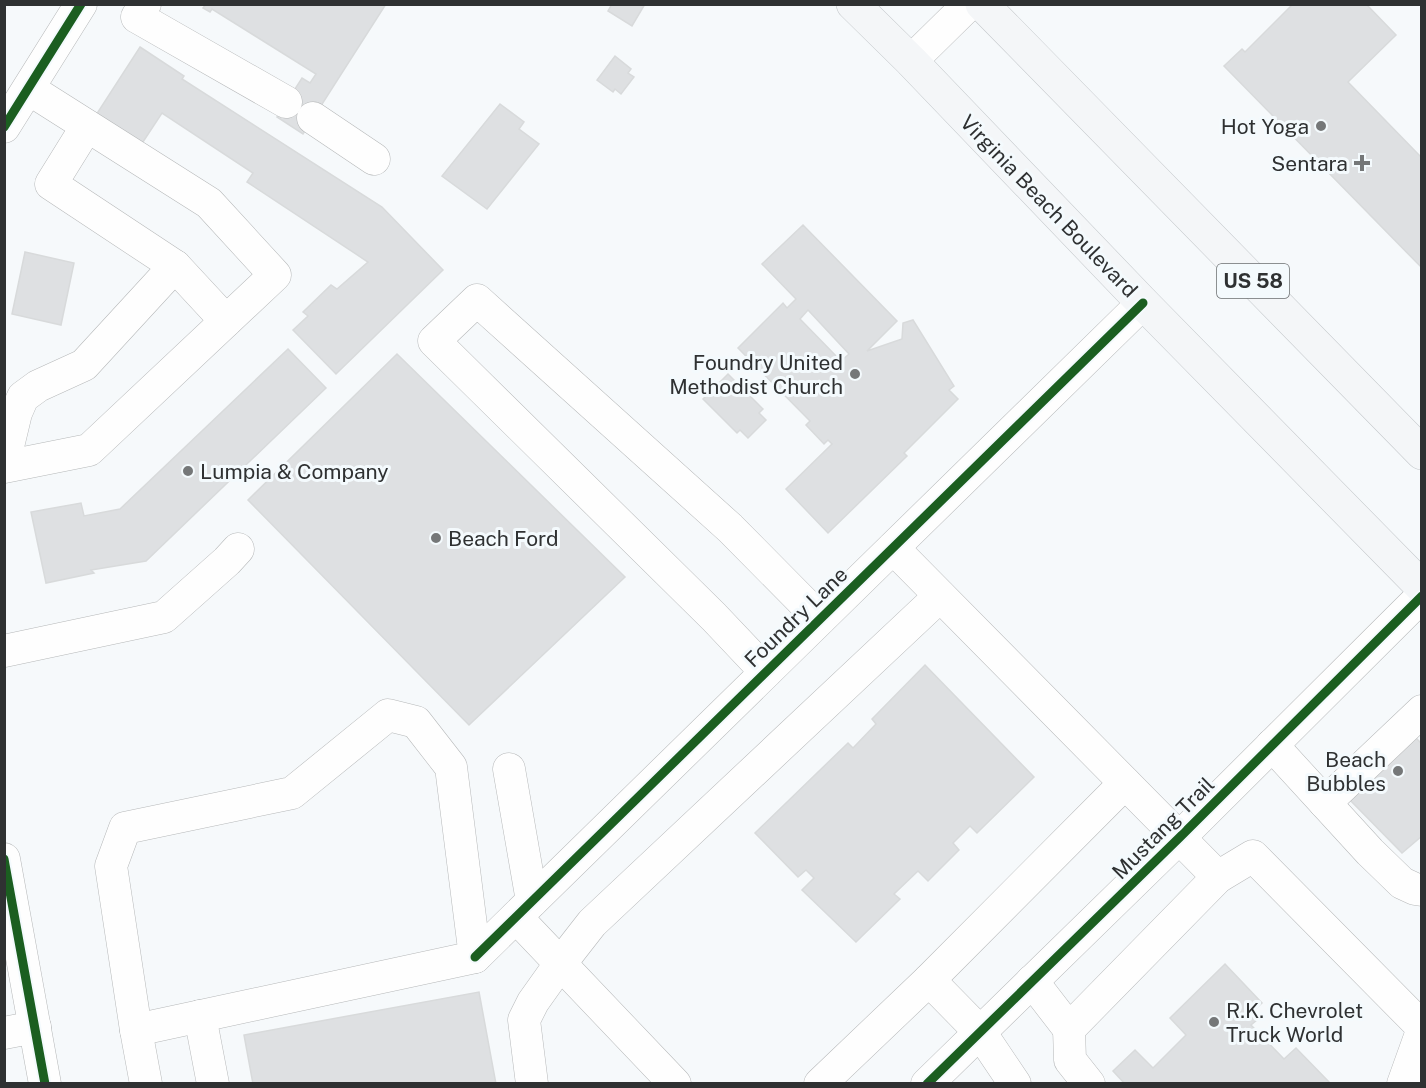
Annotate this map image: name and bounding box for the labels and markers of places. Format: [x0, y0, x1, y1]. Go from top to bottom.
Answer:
place label: Hot Yoga [1221, 114, 1309, 139]
marker: Hot Yoga [1314, 119, 1328, 133]
place label: Sentara [1271, 151, 1348, 176]
marker: Sentara [1353, 154, 1371, 172]
place label: Foundry United Methodist Church [669, 350, 843, 399]
marker: Foundry United Methodist Church [848, 367, 862, 381]
place label: Lumpia & Company [200, 459, 389, 484]
marker: Lumpia & Company [181, 464, 195, 478]
place label: Beach Ford [448, 526, 559, 551]
marker: Beach Ford [429, 531, 443, 545]
place label: Beach Bubbles [1306, 747, 1386, 796]
marker: Beach Bubbles [1391, 764, 1405, 778]
place label: R.K. Chevrolet Truck World [1226, 998, 1363, 1047]
marker: R.K. Chevrolet Truck World [1207, 1015, 1221, 1029]

